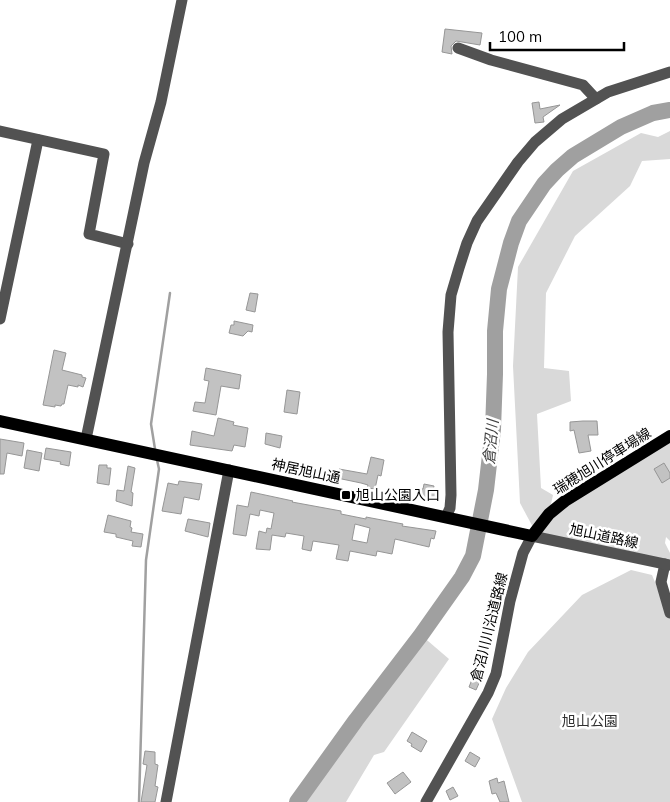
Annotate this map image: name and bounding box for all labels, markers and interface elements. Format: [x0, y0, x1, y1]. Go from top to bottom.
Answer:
scale bar [490, 20, 624, 52]
text: 100 m [498, 27, 542, 46]
water label: 倉沼川 [479, 417, 502, 465]
street label: 瑞穂旭川停車場線 [550, 424, 654, 498]
street label: 神居旭山通 [270, 455, 342, 487]
place label: 旭山公園入口 [356, 486, 440, 504]
marker: 旭山公園入口 [340, 489, 352, 501]
street label: 旭山道路線 [568, 520, 640, 552]
street label: 倉沼川川沿道路線 [467, 570, 511, 684]
park label: 旭山公園 [562, 712, 618, 730]

